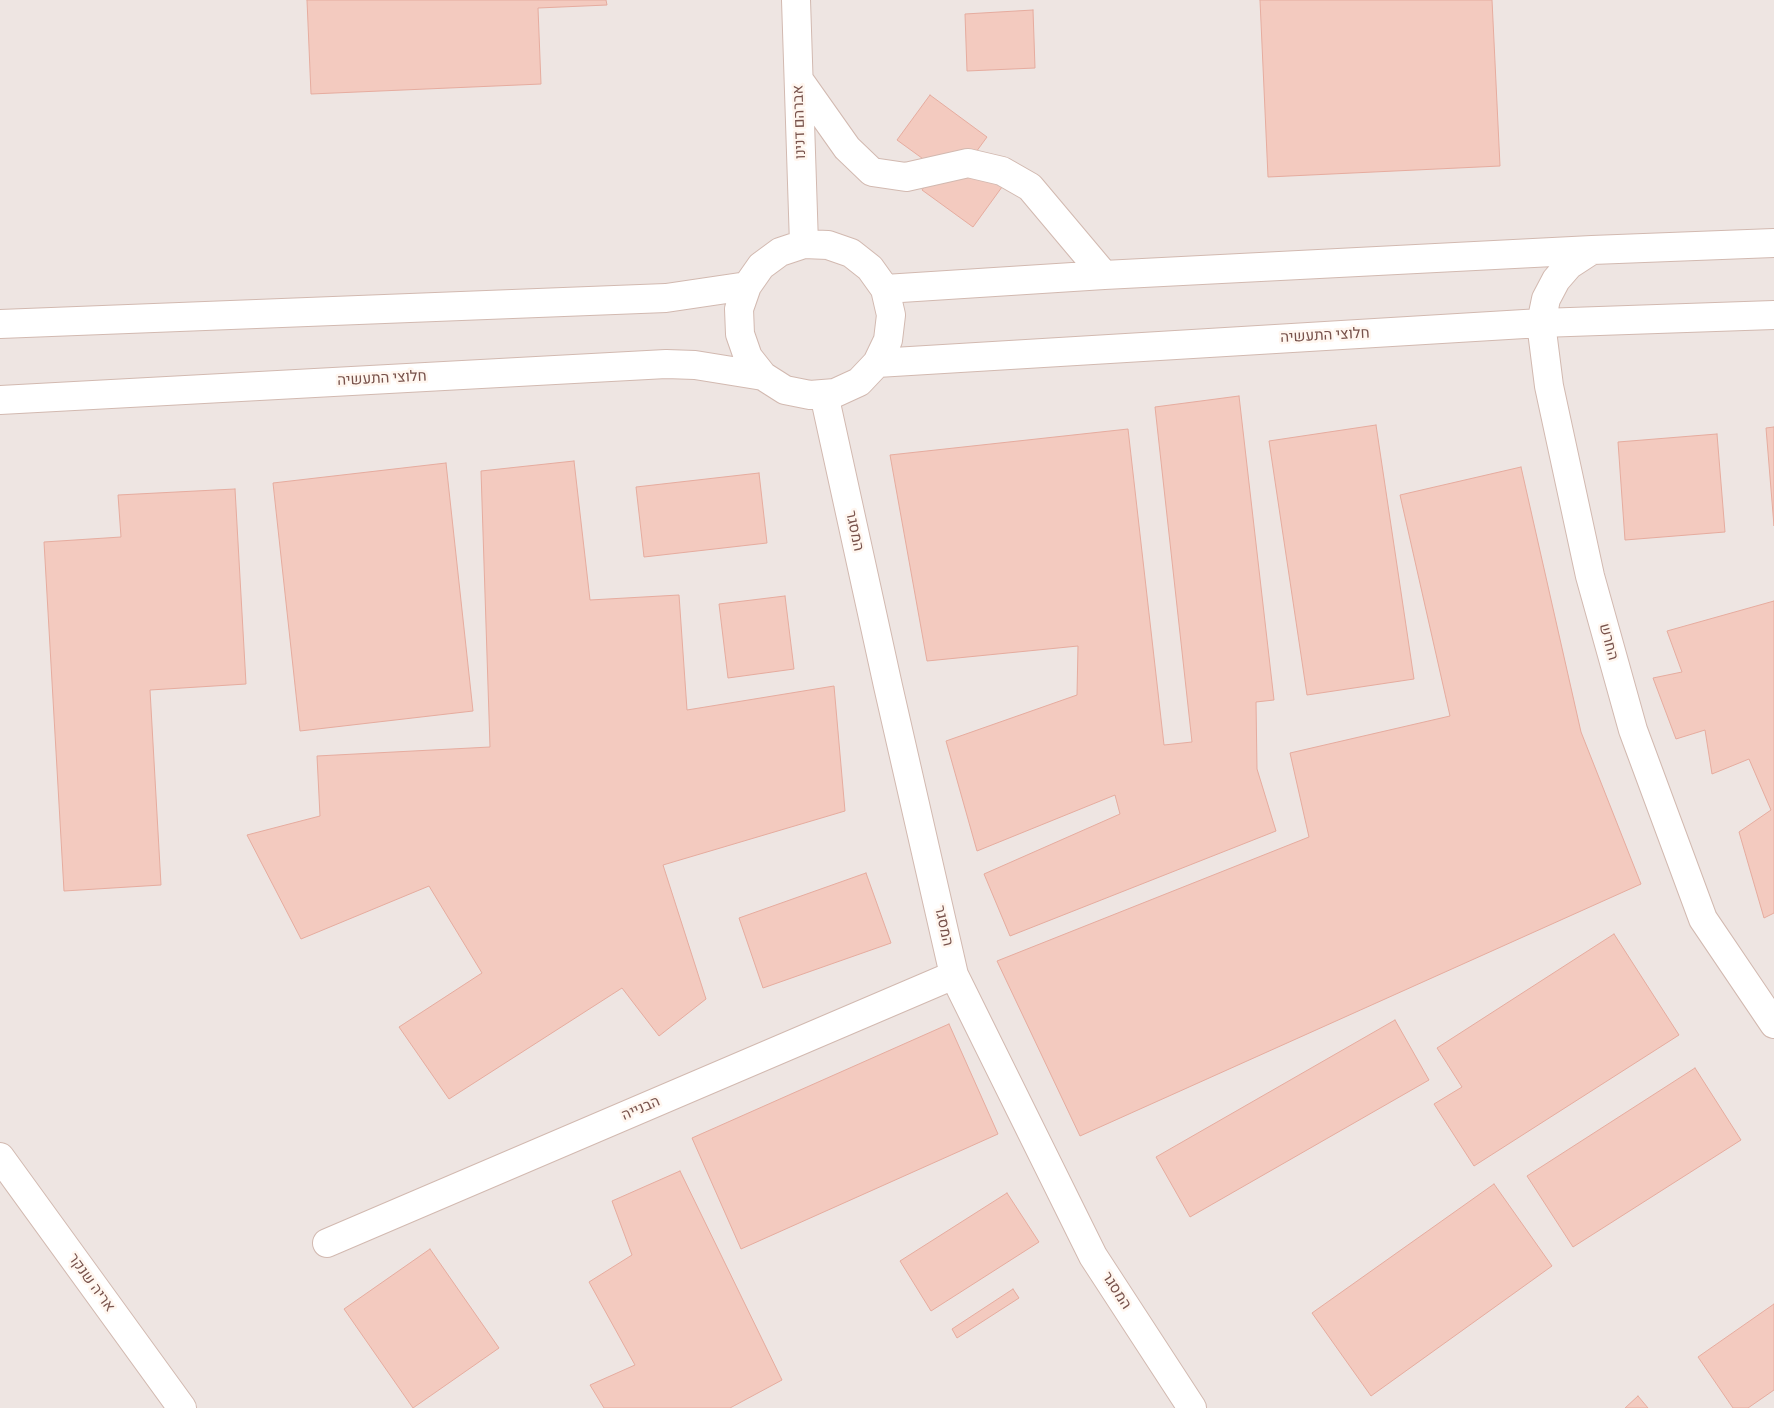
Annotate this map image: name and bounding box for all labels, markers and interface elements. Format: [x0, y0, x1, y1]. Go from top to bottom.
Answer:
street label: אברהם דנינו [790, 85, 810, 159]
street label: חלוצי התעשיה [1280, 325, 1370, 347]
street label: חלוצי התעשיה [337, 368, 427, 390]
street label: המסגר [841, 509, 867, 553]
street label: החרש [1594, 622, 1622, 662]
street label: המסגר [930, 904, 956, 948]
street label: הבנייה [619, 1093, 663, 1125]
street label: אריה שנקר [64, 1250, 118, 1316]
street label: המסגר [1097, 1269, 1135, 1313]

